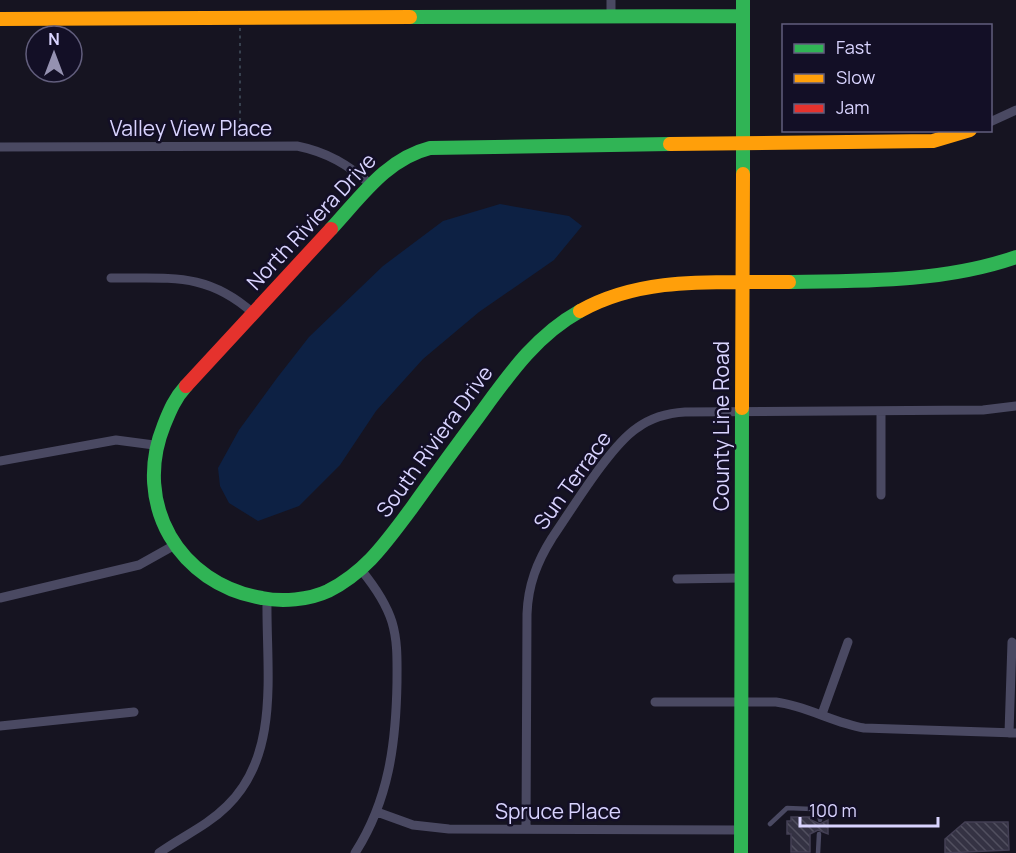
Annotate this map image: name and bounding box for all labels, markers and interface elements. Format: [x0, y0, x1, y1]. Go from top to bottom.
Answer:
north arrow [24, 24, 84, 84]
legend [782, 24, 992, 132]
text: N [48, 28, 60, 50]
text: Fast [836, 35, 871, 59]
text: Slow [836, 65, 876, 89]
text: Jam [836, 95, 870, 119]
street label: Valley View Place [110, 114, 272, 142]
street label: North Riviera Drive [240, 147, 382, 295]
street label: County Line Road [707, 341, 735, 511]
street label: South Riviera Drive [369, 360, 499, 522]
street label: Sun Terrace [527, 425, 617, 535]
scale bar [800, 790, 938, 828]
street label: Spruce Place [495, 797, 621, 825]
text: 100 m [809, 798, 857, 822]

